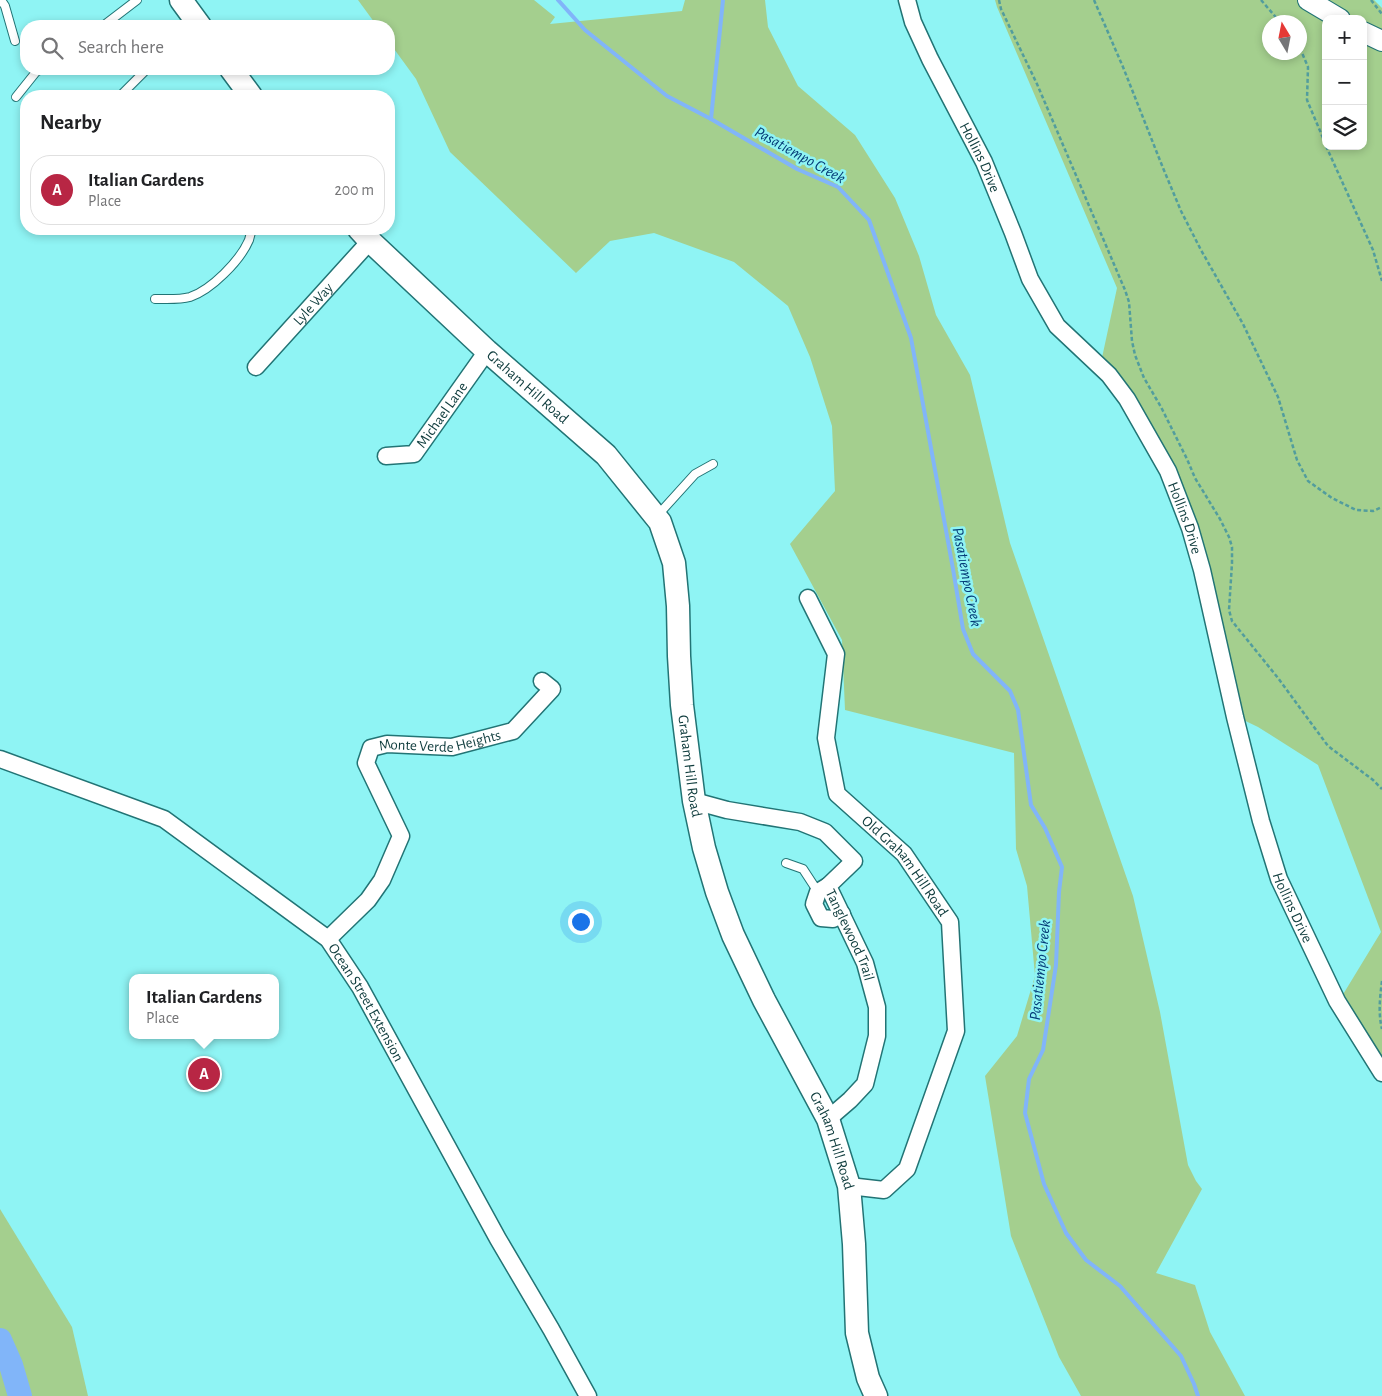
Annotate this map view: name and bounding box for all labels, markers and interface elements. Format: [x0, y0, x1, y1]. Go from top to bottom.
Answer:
north arrow [1262, 15, 1307, 60]
map controls [1322, 15, 1367, 150]
button: + [1322, 15, 1367, 60]
search box [20, 20, 395, 75]
icon: search [38, 34, 66, 62]
text: Search here [78, 38, 164, 57]
button: − [1322, 60, 1367, 105]
button: layers [1322, 105, 1367, 150]
text: Nearby [40, 112, 101, 133]
street label: Hollins Drive [957, 120, 1003, 194]
water label: Pasatiempo Creek [751, 124, 848, 187]
text: Italian Gardens [88, 171, 204, 190]
text: A [52, 182, 62, 198]
text: 200 m [334, 182, 374, 198]
text: Place [88, 193, 121, 209]
street label: Lyle Way [290, 280, 336, 328]
street label: Graham Hill Road [484, 347, 572, 426]
street label: Michael Lane [413, 379, 470, 451]
street label: Hollins Drive [1165, 480, 1205, 556]
water label: Pasatiempo Creek [949, 526, 984, 628]
street label: Graham Hill Road [676, 714, 705, 819]
street label: Monte Verde Heights [377, 727, 502, 755]
street label: Old Graham Hill Road [859, 813, 951, 919]
street label: Hollins Drive [1270, 871, 1316, 945]
street label: Tanglewood Trail [823, 887, 877, 982]
your location [568, 909, 594, 935]
water label: Pasatiempo Creek [1027, 919, 1054, 1021]
street label: Ocean Street Extension [326, 941, 407, 1064]
popup [129, 974, 279, 1039]
text: Italian Gardens [146, 988, 262, 1007]
text: Place [146, 1010, 179, 1026]
pin: A [188, 1055, 220, 1093]
street label: Graham Hill Road [807, 1089, 857, 1191]

